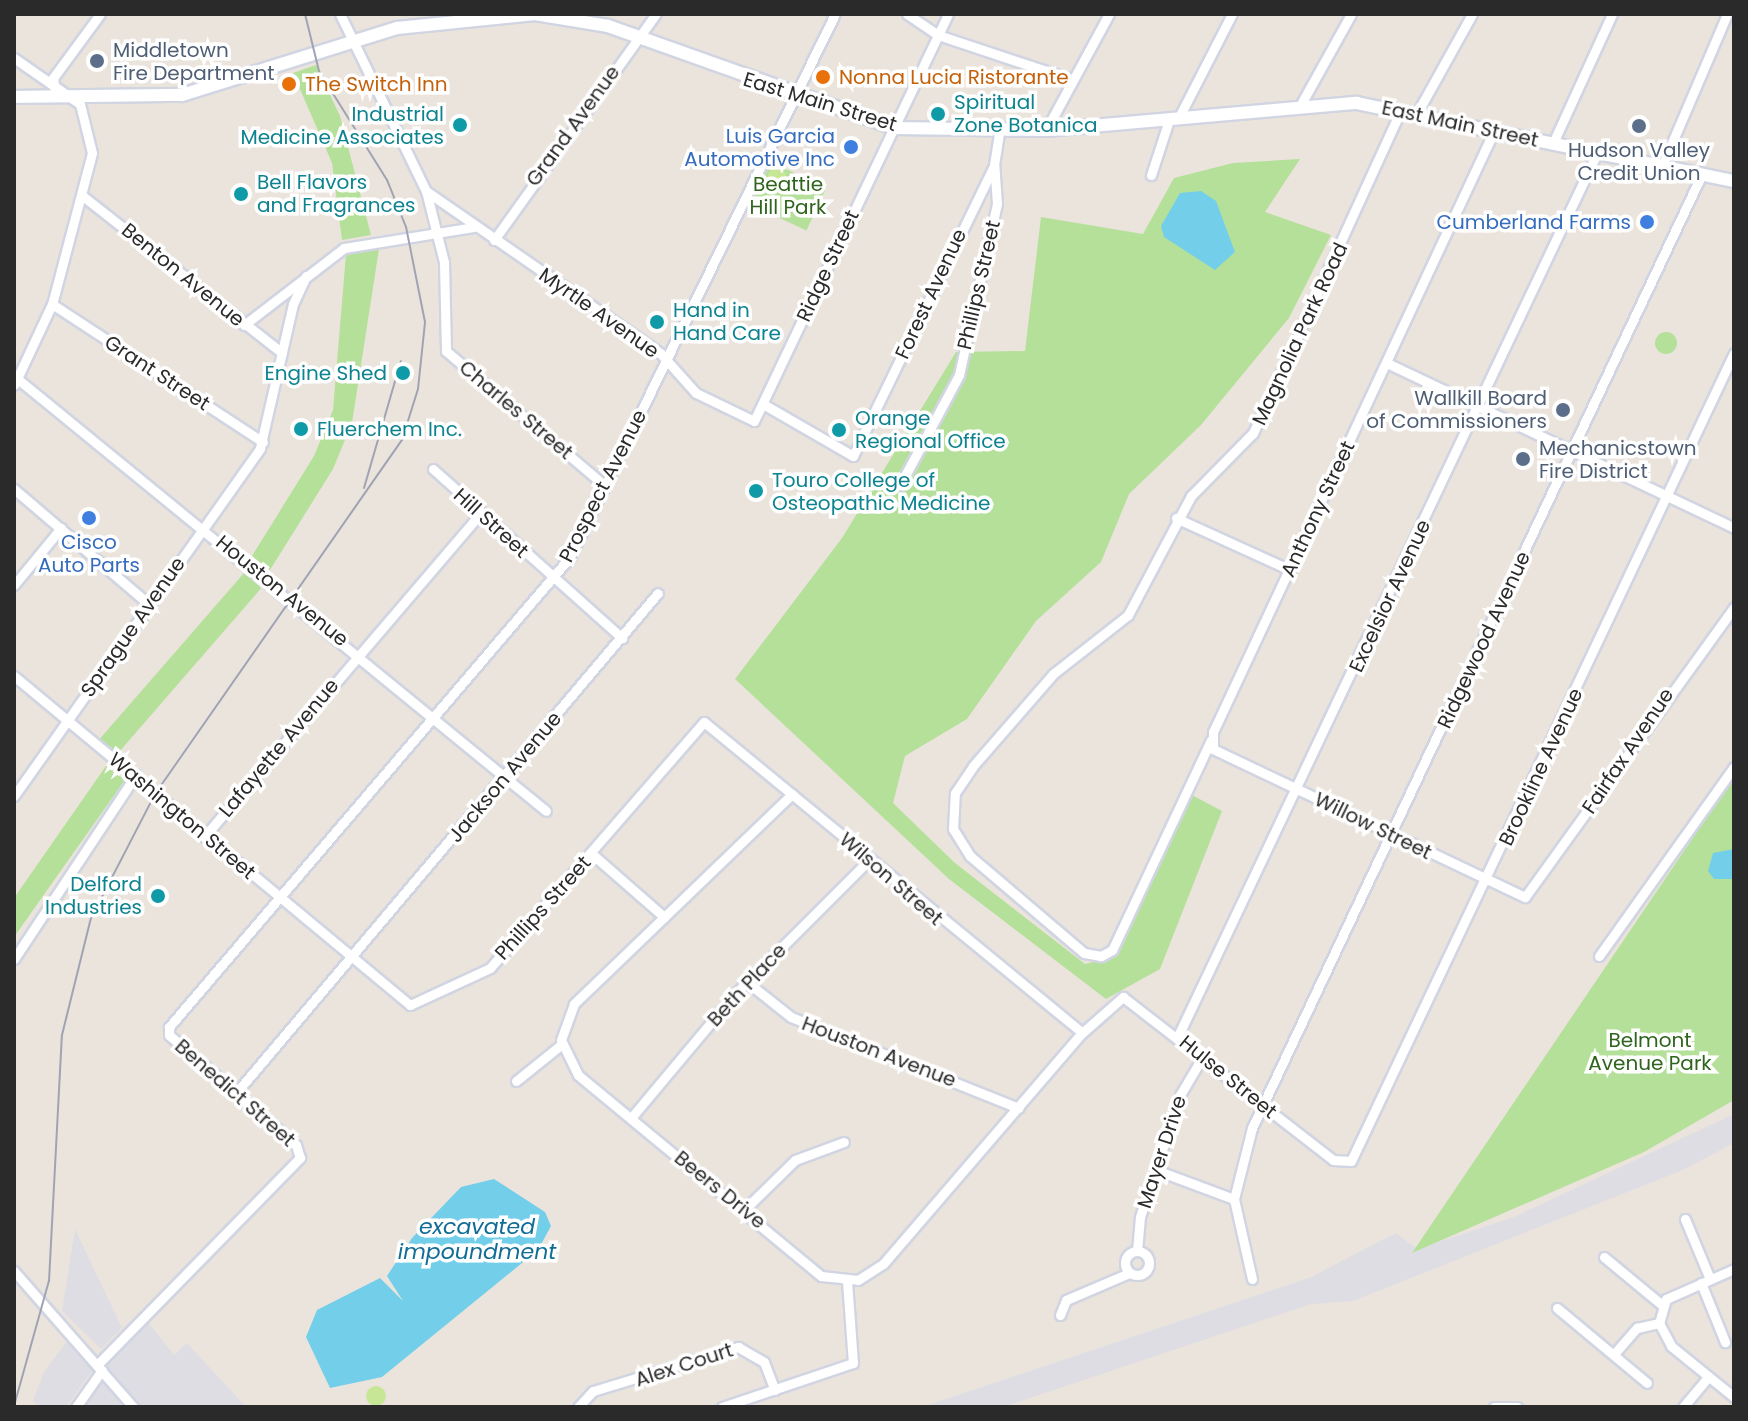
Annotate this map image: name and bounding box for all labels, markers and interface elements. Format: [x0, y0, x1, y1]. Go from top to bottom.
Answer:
place label: Middletown Fire Department [113, 38, 275, 85]
marker: Middletown Fire Department [88, 52, 106, 70]
street label: Grand Avenue [521, 61, 625, 191]
place label: Nonna Lucia Ristorante [839, 65, 1069, 89]
street label: East Main Street [740, 67, 900, 137]
marker: Nonna Lucia Ristorante [814, 68, 832, 86]
place label: The Switch Inn [305, 72, 447, 96]
marker: The Switch Inn [280, 75, 298, 93]
place label: Spiritual Zone Botanica [954, 90, 1097, 137]
street label: East Main Street [1380, 96, 1540, 152]
place label: Industrial Medicine Associates [240, 102, 444, 149]
marker: Spiritual Zone Botanica [929, 105, 947, 123]
marker: Industrial Medicine Associates [451, 116, 469, 134]
marker: Hudson Valley Credit Union [1630, 117, 1648, 135]
place label: Luis Garcia Automotive Inc [684, 124, 835, 171]
marker: Luis Garcia Automotive Inc [842, 138, 860, 156]
place label: Hudson Valley Credit Union [1568, 138, 1710, 185]
place label: Bell Flavors and Fragrances [257, 170, 416, 217]
park label: Beattie Hill Park [750, 172, 826, 219]
marker: Bell Flavors and Fragrances [232, 185, 250, 203]
street label: Ridge Street [792, 206, 864, 326]
place label: Cumberland Farms [1437, 210, 1631, 234]
marker: Cumberland Farms [1638, 213, 1656, 231]
street label: Benton Avenue [117, 218, 249, 332]
street label: Phillips Street [952, 218, 1006, 352]
street label: Forest Avenue [890, 225, 972, 363]
street label: Magnolia Park Road [1247, 239, 1353, 429]
street label: Myrtle Avenue [534, 263, 664, 363]
place label: Hand in Hand Care [673, 298, 781, 345]
marker: Hand in Hand Care [648, 313, 666, 331]
street label: Grant Street [100, 330, 214, 416]
street label: Charles Street [454, 356, 578, 464]
place label: Engine Shed [265, 361, 387, 385]
marker: Engine Shed [394, 364, 412, 382]
place label: Wallkill Board of Commissioners [1366, 386, 1547, 433]
marker: Wallkill Board of Commissioners [1554, 401, 1572, 419]
street label: Prospect Avenue [554, 406, 652, 566]
place label: Orange Regional Office [855, 406, 1006, 453]
place label: Fluerchem Inc. [317, 417, 462, 441]
marker: Fluerchem Inc. [292, 420, 310, 438]
marker: Orange Regional Office [830, 421, 848, 439]
place label: Mechanicstown Fire District [1539, 436, 1697, 483]
street label: Anthony Street [1276, 437, 1360, 581]
marker: Mechanicstown Fire District [1514, 450, 1532, 468]
place label: Touro College of Osteopathic Medicine [772, 468, 990, 515]
marker: Touro College of Osteopathic Medicine [747, 482, 765, 500]
street label: Hill Street [449, 483, 533, 563]
marker: Cisco Auto Parts [80, 509, 98, 527]
street label: Excelsior Avenue [1344, 516, 1436, 676]
place label: Cisco Auto Parts [38, 530, 140, 577]
street label: Houston Avenue [211, 530, 353, 652]
street label: Ridgewood Avenue [1432, 548, 1536, 732]
street label: Sprague Avenue [76, 552, 190, 702]
street label: Lafayette Avenue [214, 674, 344, 822]
street label: Brookline Avenue [1494, 684, 1588, 850]
street label: Fairfax Avenue [1577, 684, 1679, 818]
street label: Jackson Avenue [443, 707, 567, 847]
street label: Washington Street [104, 748, 260, 884]
street label: Willow Street [1310, 787, 1436, 865]
street label: Wilson Street [834, 828, 948, 930]
street label: Phillips Street [490, 851, 596, 965]
place label: Delford Industries [45, 872, 142, 919]
marker: Delford Industries [149, 887, 167, 905]
street label: Beth Place [703, 939, 791, 1031]
street label: Houston Avenue [799, 1012, 959, 1092]
park label: Belmont Avenue Park [1588, 1029, 1712, 1076]
street label: Hulse Street [1174, 1030, 1282, 1124]
street label: Benedict Street [170, 1034, 300, 1152]
street label: Mayer Drive [1132, 1092, 1192, 1212]
street label: Beers Drive [670, 1146, 770, 1234]
water label: excavated impoundment [398, 1213, 556, 1264]
street label: Alex Court [632, 1338, 736, 1392]

